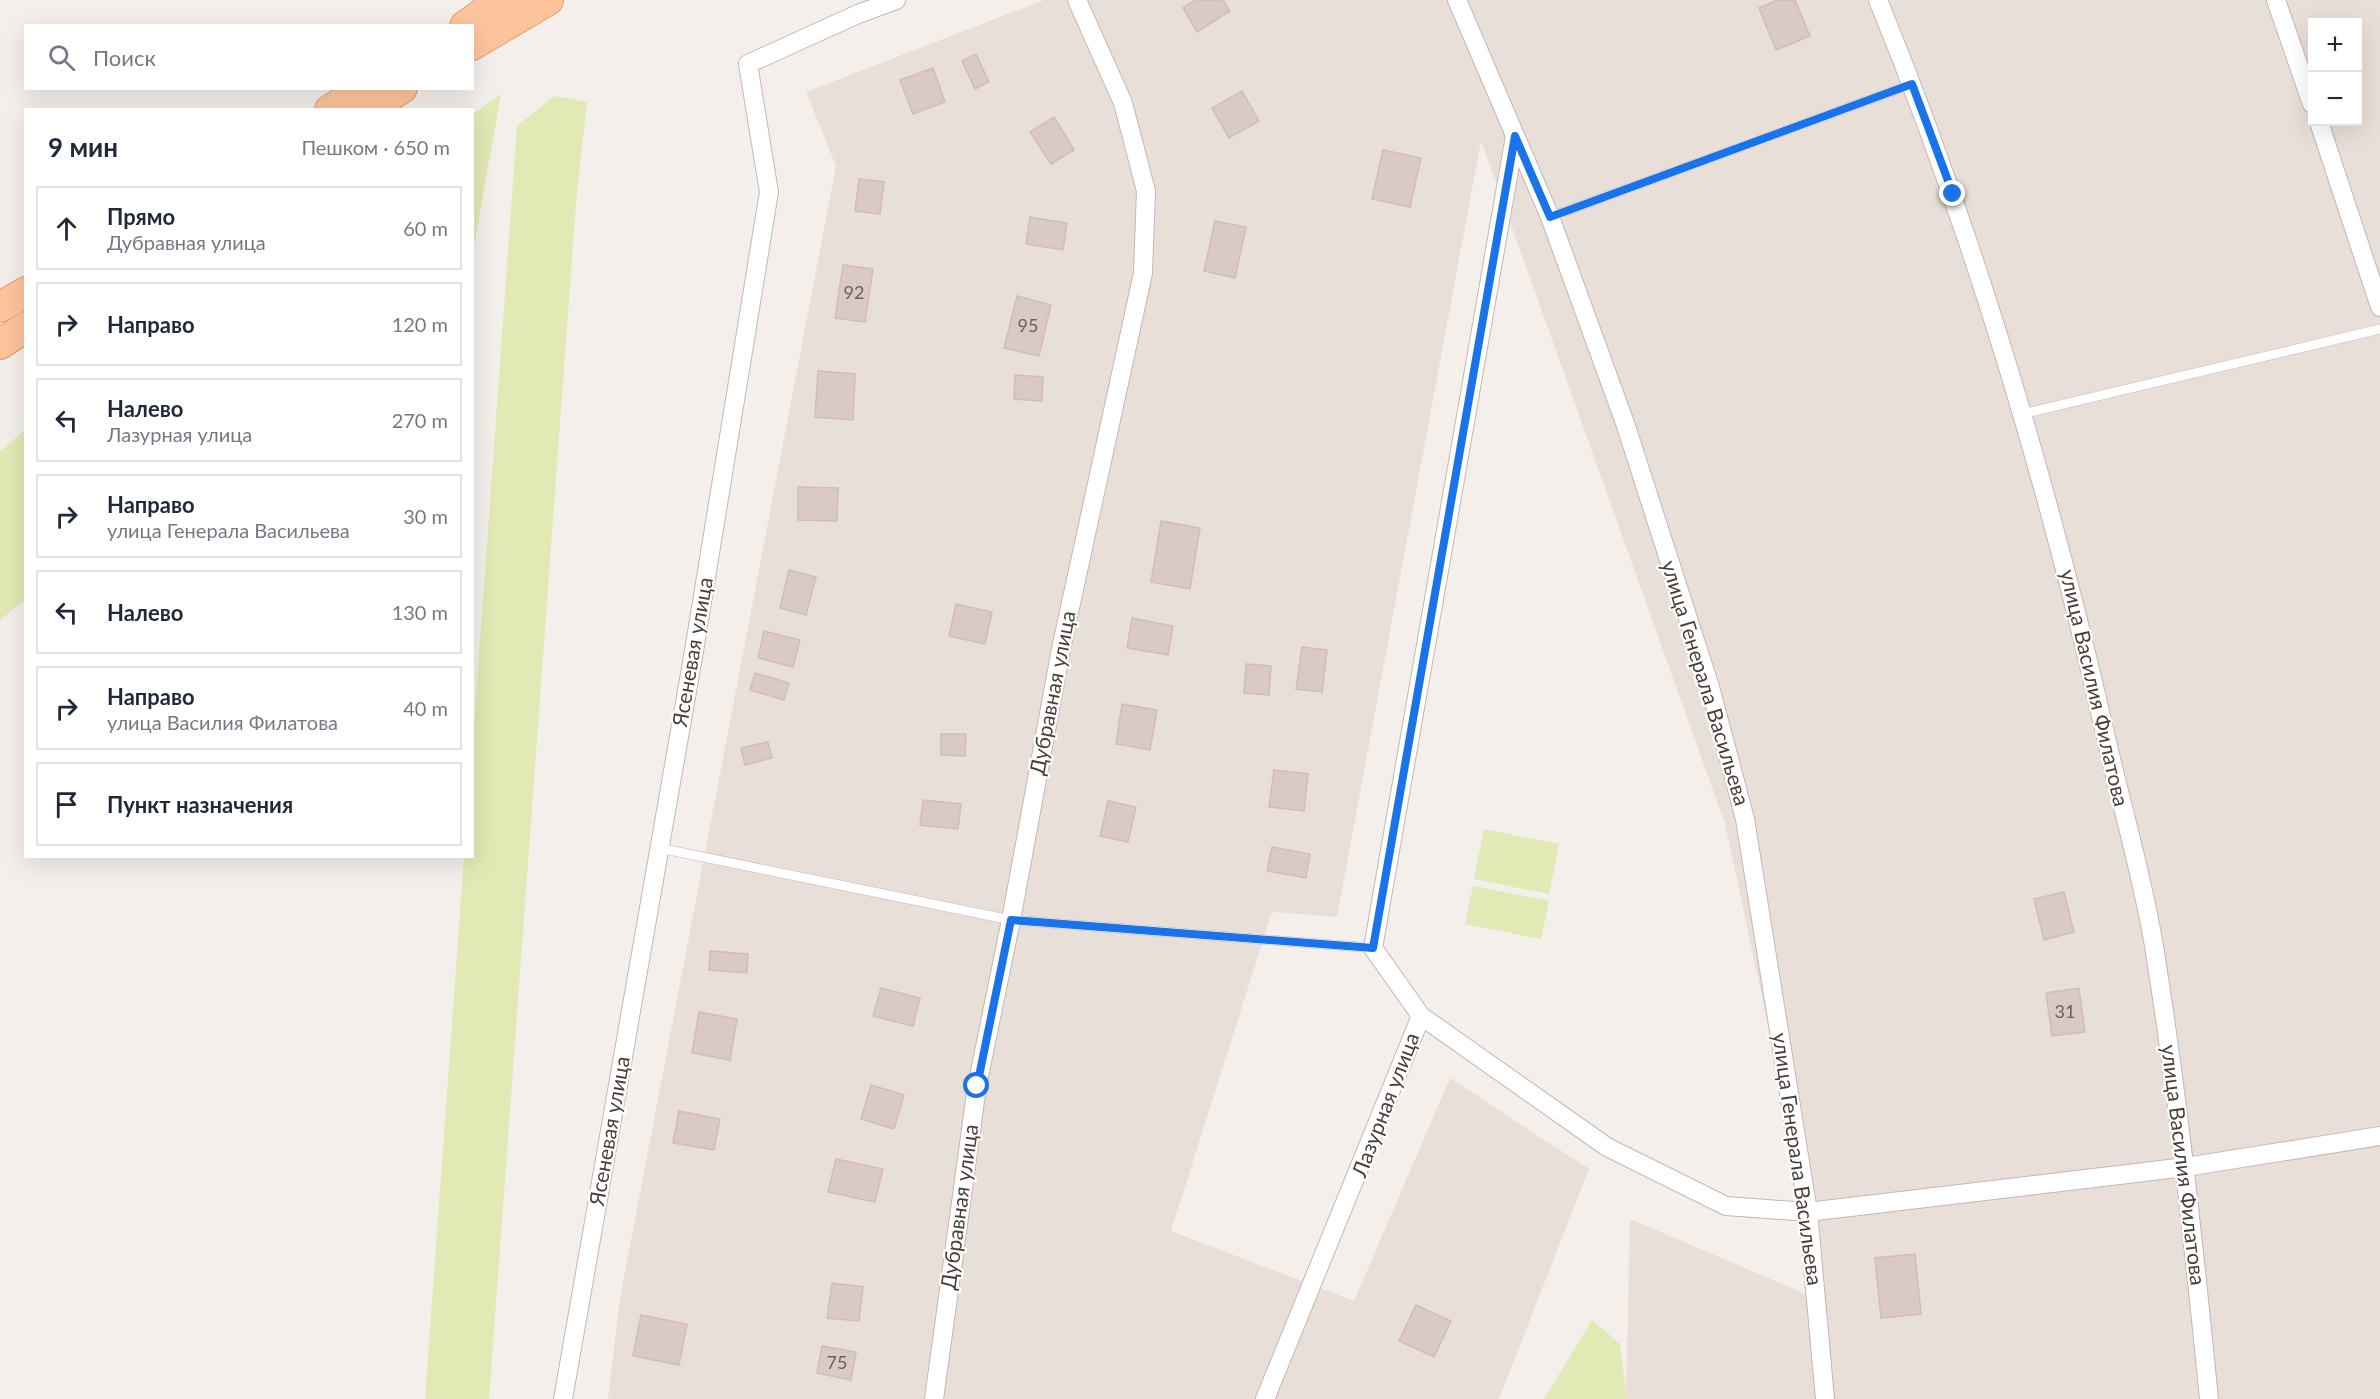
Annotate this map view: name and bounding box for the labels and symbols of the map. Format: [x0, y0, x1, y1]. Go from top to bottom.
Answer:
route end [1939, 180, 1965, 206]
house number: 92 [844, 281, 864, 303]
house number: 95 [1018, 314, 1038, 336]
street label: улица Генерала Васильева [1657, 557, 1756, 808]
street label: улица Василия Филатова [2056, 567, 2135, 809]
street label: Ясеневая улица [666, 575, 717, 729]
street label: Дубравная улица [1023, 609, 1080, 777]
house number: 31 [2055, 1000, 2075, 1022]
street label: Лазурная улица [1345, 1029, 1424, 1181]
street label: улица Генерала Васильева [1768, 1031, 1829, 1287]
street label: улица Василия Филатова [2157, 1043, 2212, 1287]
street label: Ясеневая улица [583, 1054, 634, 1208]
route start [963, 1072, 989, 1098]
street label: Дубравная улица [935, 1123, 982, 1291]
house number: 75 [827, 1351, 847, 1373]

